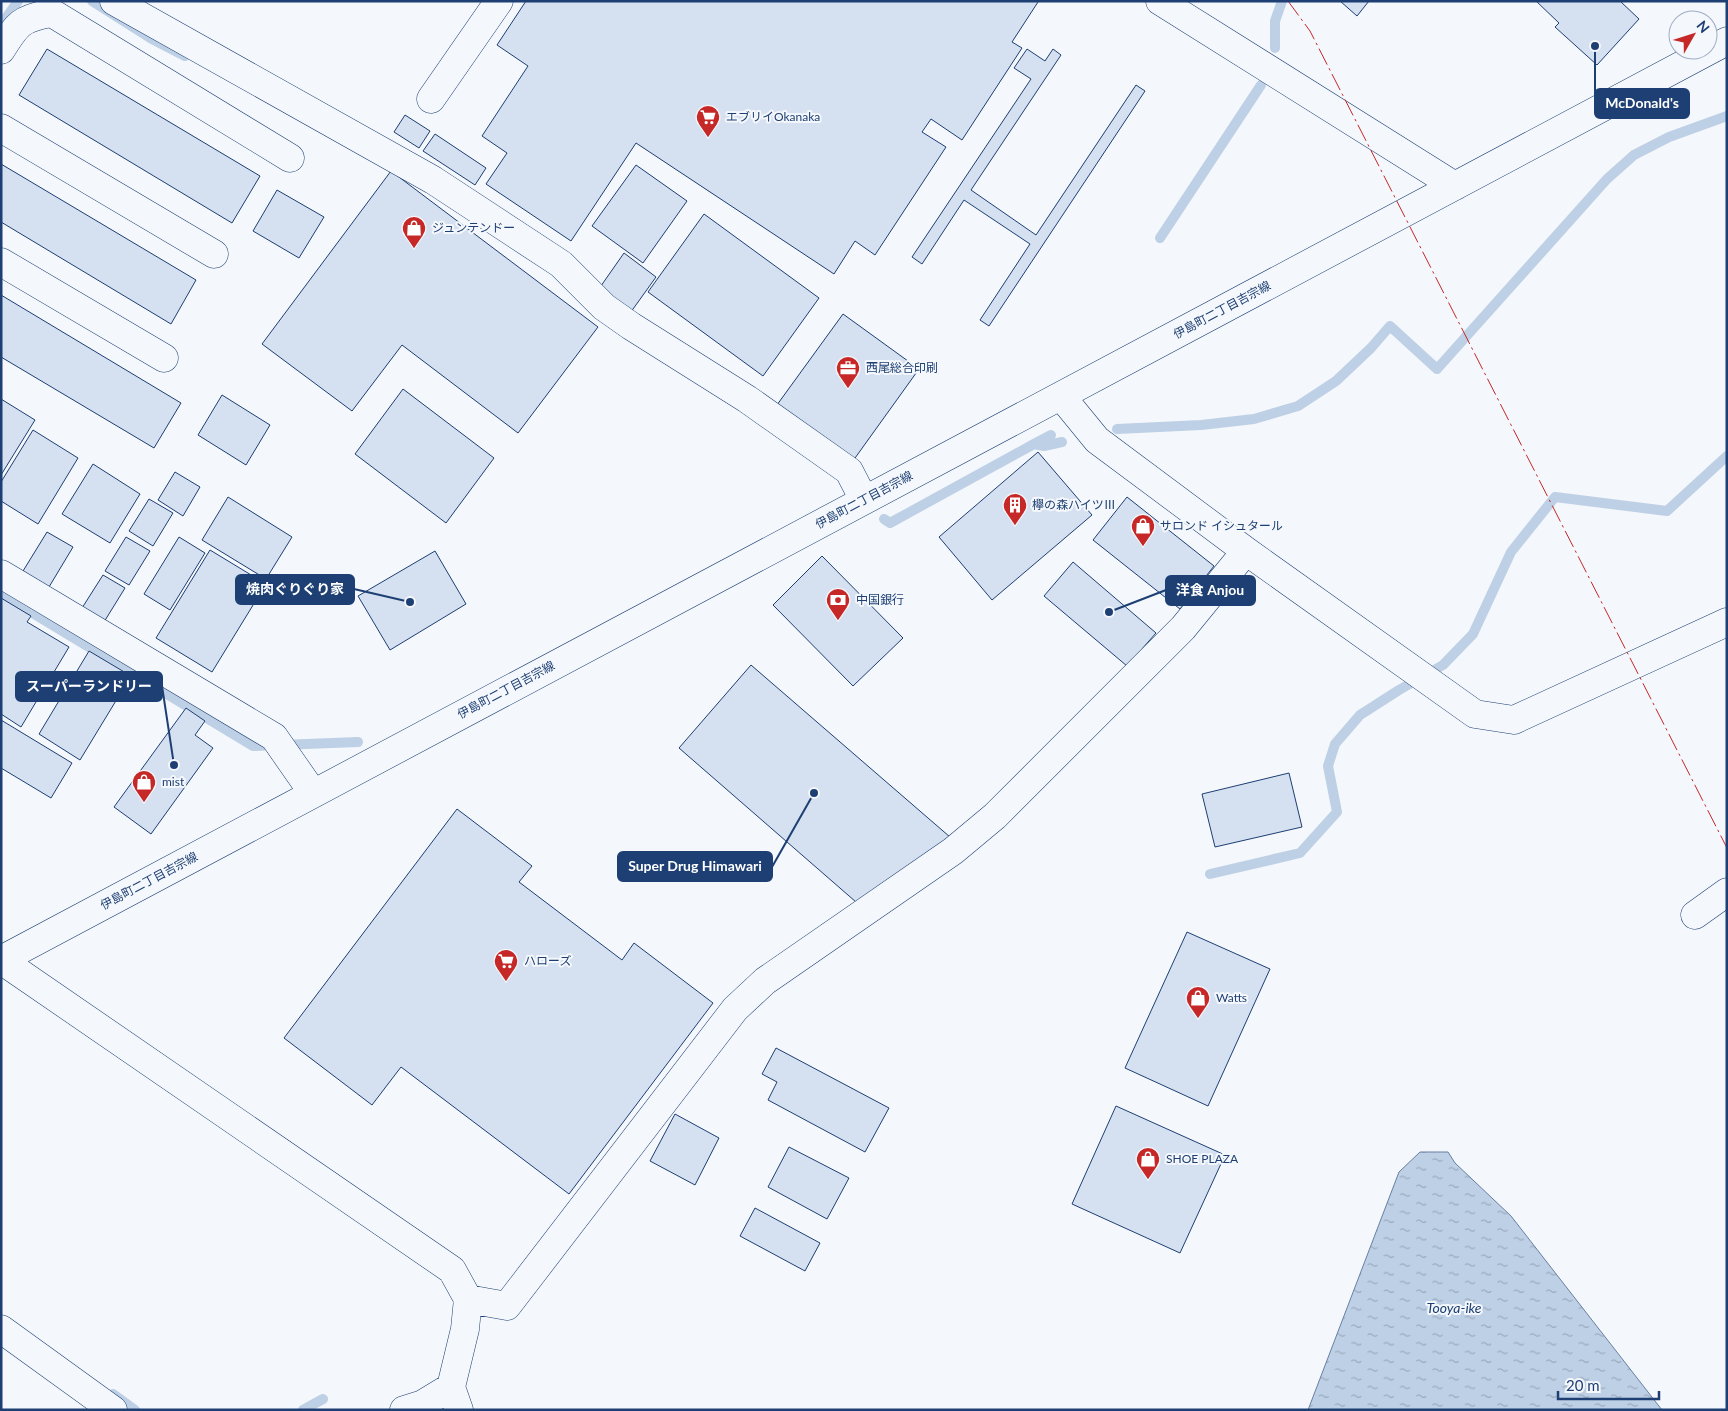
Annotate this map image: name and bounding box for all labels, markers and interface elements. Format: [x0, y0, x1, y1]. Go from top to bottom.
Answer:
north arrow [1668, 10, 1718, 60]
text: N [1693, 17, 1713, 36]
callout: McDonald's [1595, 89, 1689, 118]
text: McDonald's [1605, 94, 1679, 111]
supermarket icon: エブリイOkanaka [695, 104, 721, 138]
place label: エブリイOkanaka [726, 109, 820, 124]
shop icon: ジュンテンドー [401, 215, 427, 249]
place label: ジュンテンドー [432, 220, 515, 235]
street label: 伊島町二丁目吉宗線 [1171, 278, 1273, 342]
office icon: 西尾総合印刷 [835, 355, 861, 389]
place label: 西尾総合印刷 [866, 360, 938, 375]
street label: 伊島町二丁目吉宗線 [813, 468, 915, 532]
building icon: 欅の森ハイツⅢ [1002, 492, 1028, 526]
place label: 欅の森ハイツⅢ [1032, 497, 1116, 512]
shop icon: サロンド イシュタール [1130, 513, 1156, 547]
place label: サロンド イシュタール [1160, 518, 1283, 533]
callout: 焼肉ぐりぐり家 [236, 575, 354, 604]
callout: 洋食 Anjou [1166, 576, 1255, 605]
text: 焼肉ぐりぐり家 [246, 580, 344, 597]
text: 洋食 Anjou [1176, 581, 1244, 598]
bank icon: 中国銀行 [825, 587, 851, 621]
place label: 中国銀行 [856, 592, 904, 607]
street label: 伊島町二丁目吉宗線 [455, 658, 557, 722]
callout: スーパーランドリー [16, 672, 162, 701]
text: スーパーランドリー [26, 677, 152, 694]
shop icon: mist [131, 769, 157, 803]
place label: mist [162, 774, 185, 789]
street label: 伊島町二丁目吉宗線 [98, 849, 200, 913]
callout: Super Drug Himawari [618, 852, 772, 881]
text: Super Drug Himawari [628, 857, 762, 874]
supermarket icon: ハローズ [493, 948, 519, 982]
place label: ハローズ [524, 953, 571, 968]
shop icon: Watts [1185, 985, 1211, 1019]
place label: Watts [1216, 990, 1247, 1005]
shop icon: SHOE PLAZA [1135, 1146, 1161, 1180]
place label: SHOE PLAZA [1166, 1151, 1239, 1166]
water label: Tooya-ike [1426, 1299, 1482, 1316]
scale bar [1558, 1368, 1659, 1400]
text: 20 m [1566, 1376, 1600, 1394]

